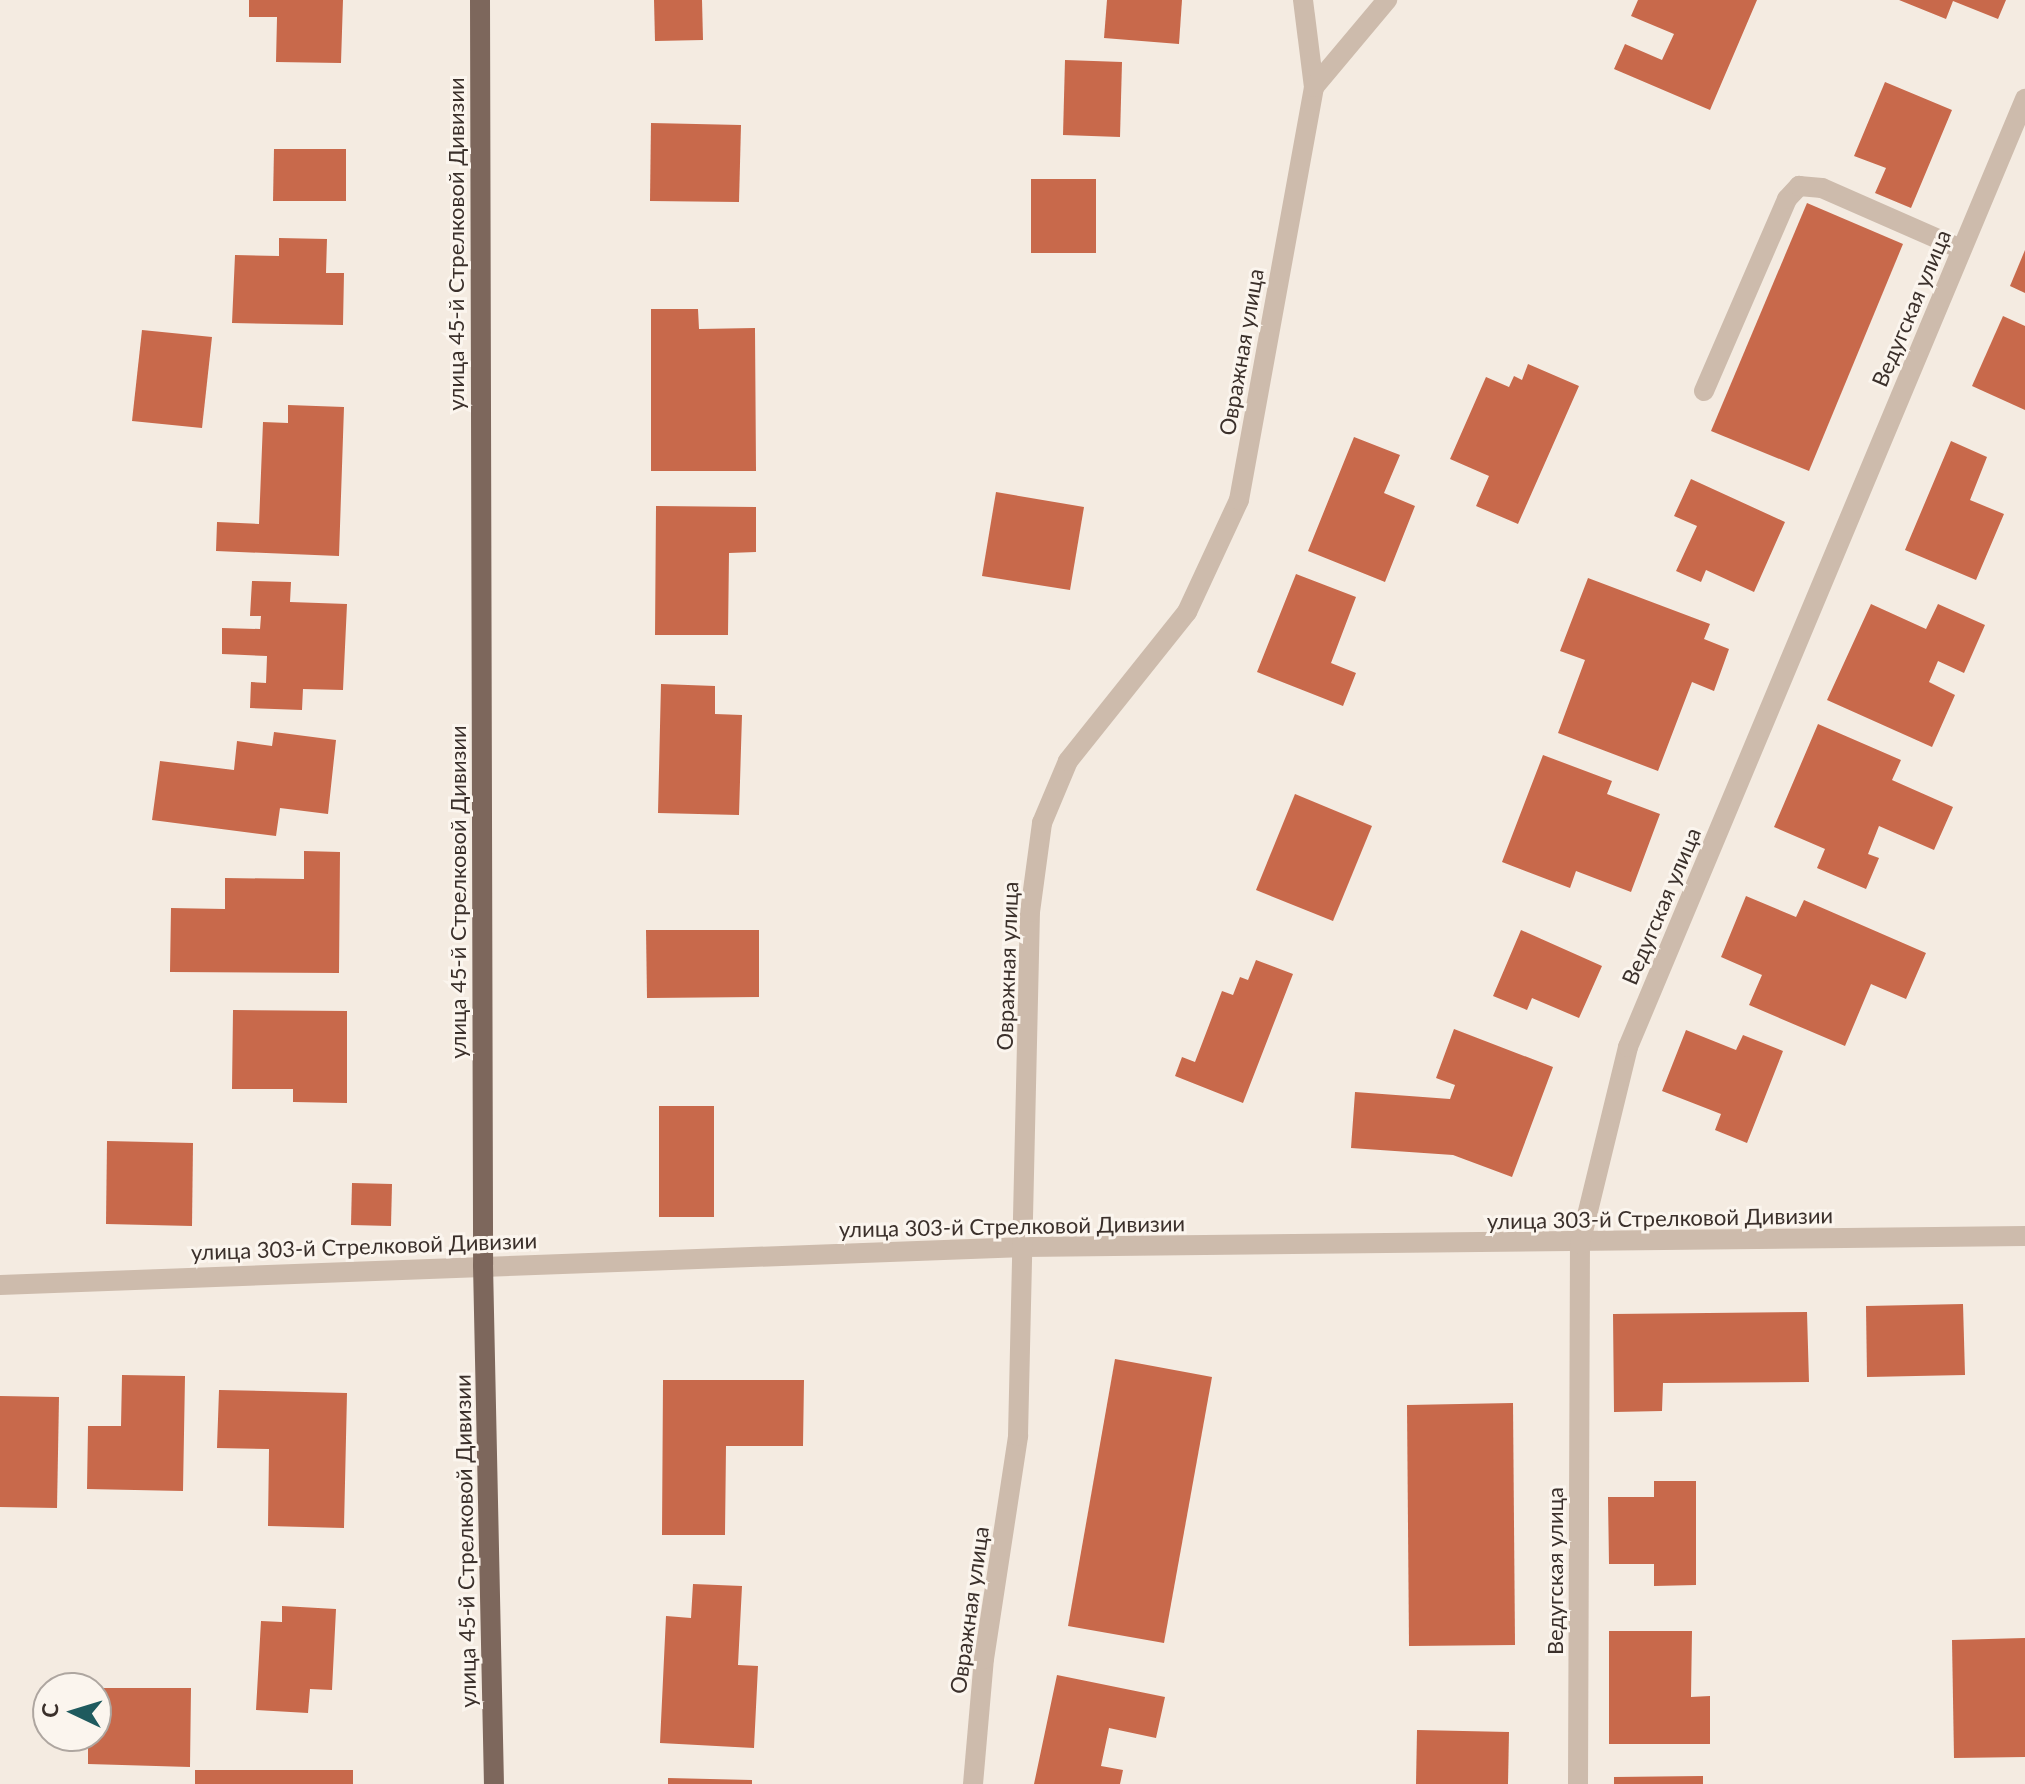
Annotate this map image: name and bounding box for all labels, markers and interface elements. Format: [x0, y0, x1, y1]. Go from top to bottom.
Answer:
street label: улица 45-й Стрелковой Дивизии [443, 77, 469, 411]
street label: Ведугская улица [1866, 226, 1956, 390]
street label: Овражная улица [1213, 267, 1269, 437]
street label: улица 45-й Стрелковой Дивизии [445, 725, 471, 1059]
street label: Ведугская улица [1616, 824, 1706, 988]
street label: Овражная улица [991, 881, 1023, 1051]
street label: улица 303-й Стрелковой Дивизии [1487, 1202, 1833, 1234]
street label: улица 303-й Стрелковой Дивизии [839, 1210, 1185, 1242]
street label: улица 303-й Стрелковой Дивизии [191, 1227, 537, 1265]
street label: улица 45-й Стрелковой Дивизии [449, 1374, 481, 1708]
street label: Ведугская улица [1542, 1487, 1568, 1655]
street label: Овражная улица [944, 1525, 994, 1695]
north arrow [32, 1672, 112, 1752]
text: С [36, 1702, 64, 1719]

